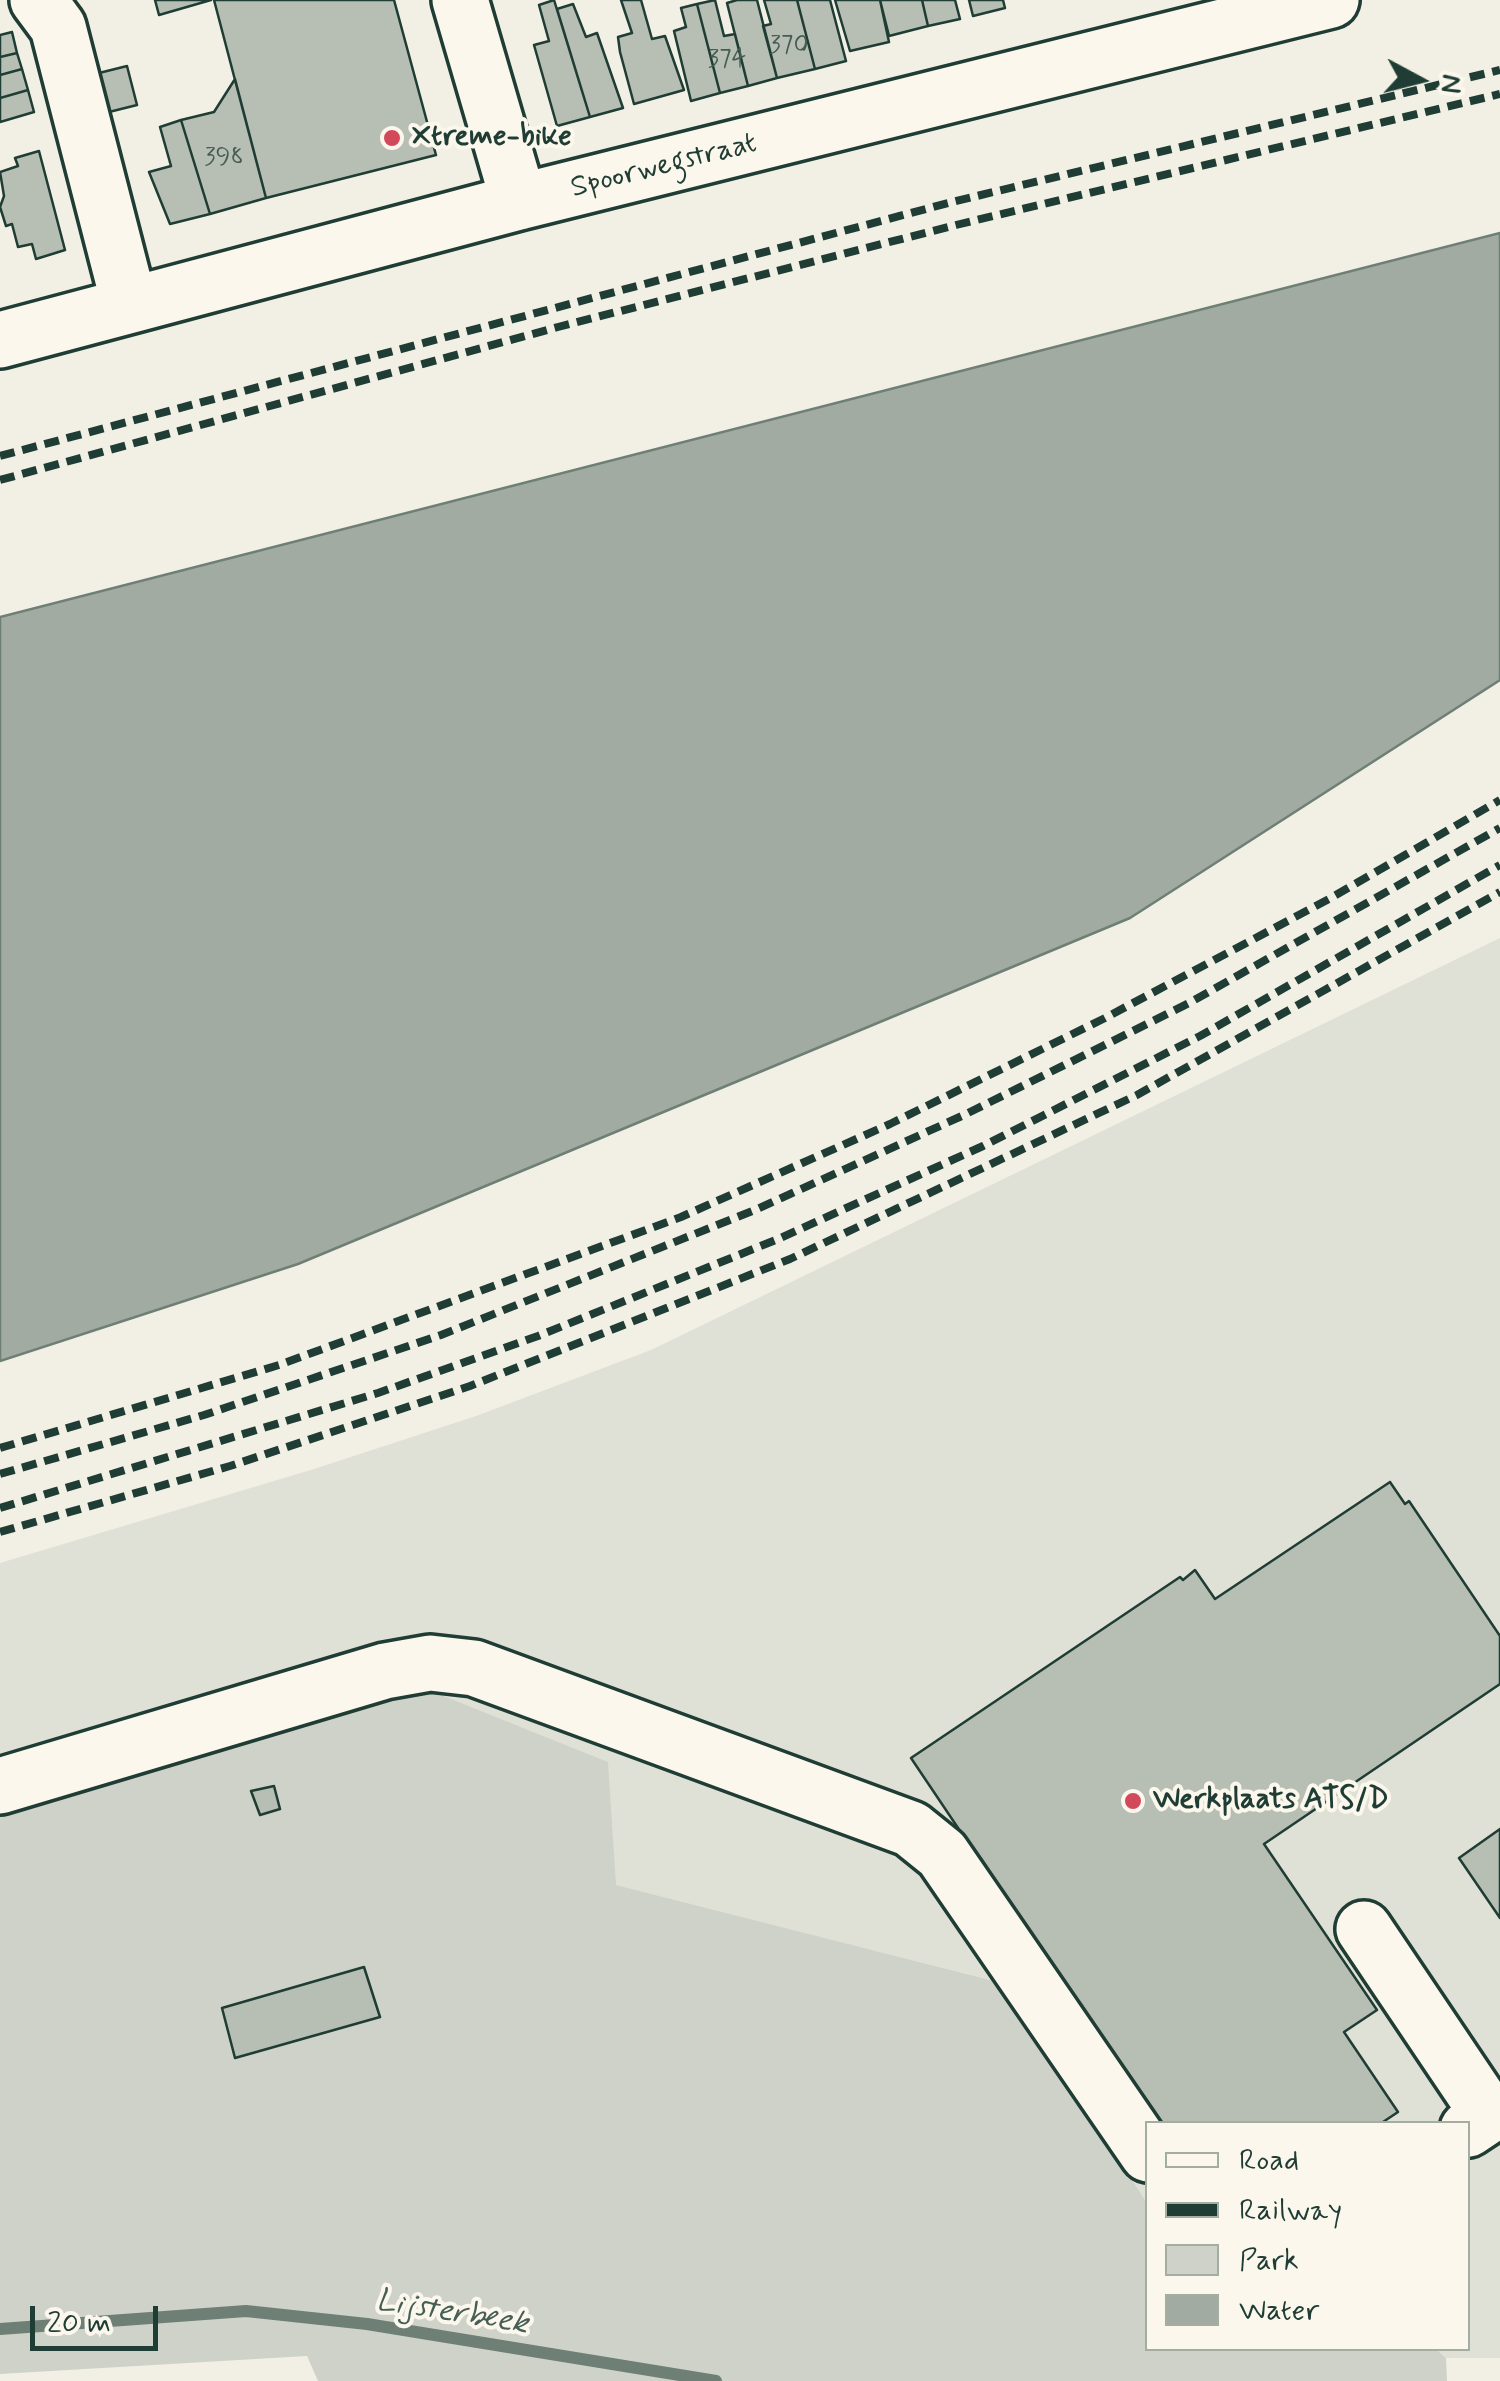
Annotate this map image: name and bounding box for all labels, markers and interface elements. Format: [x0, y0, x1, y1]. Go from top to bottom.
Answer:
north arrow [1370, 30, 1470, 130]
house number: 370 [770, 32, 808, 62]
house number: 374 [708, 46, 746, 76]
text: N [1431, 72, 1470, 95]
place label: Xtreme-bike [412, 120, 572, 156]
street label: Spoorwegstraat [567, 126, 761, 208]
marker: Xtreme-bike [381, 127, 403, 149]
house number: 398 [204, 144, 244, 174]
place label: Werkplaats ATS/D [1153, 1783, 1389, 1819]
marker: Werkplaats ATS/D [1122, 1790, 1144, 1812]
legend [1145, 2121, 1470, 2351]
text: Road [1239, 2141, 1299, 2180]
text: Railway [1239, 2191, 1342, 2230]
text: Park [1239, 2241, 1299, 2280]
water label: Lijsterbeek [373, 2283, 531, 2345]
scale bar [35, 2286, 162, 2348]
text: Water [1239, 2291, 1319, 2330]
text: 20 m [47, 2304, 111, 2343]

